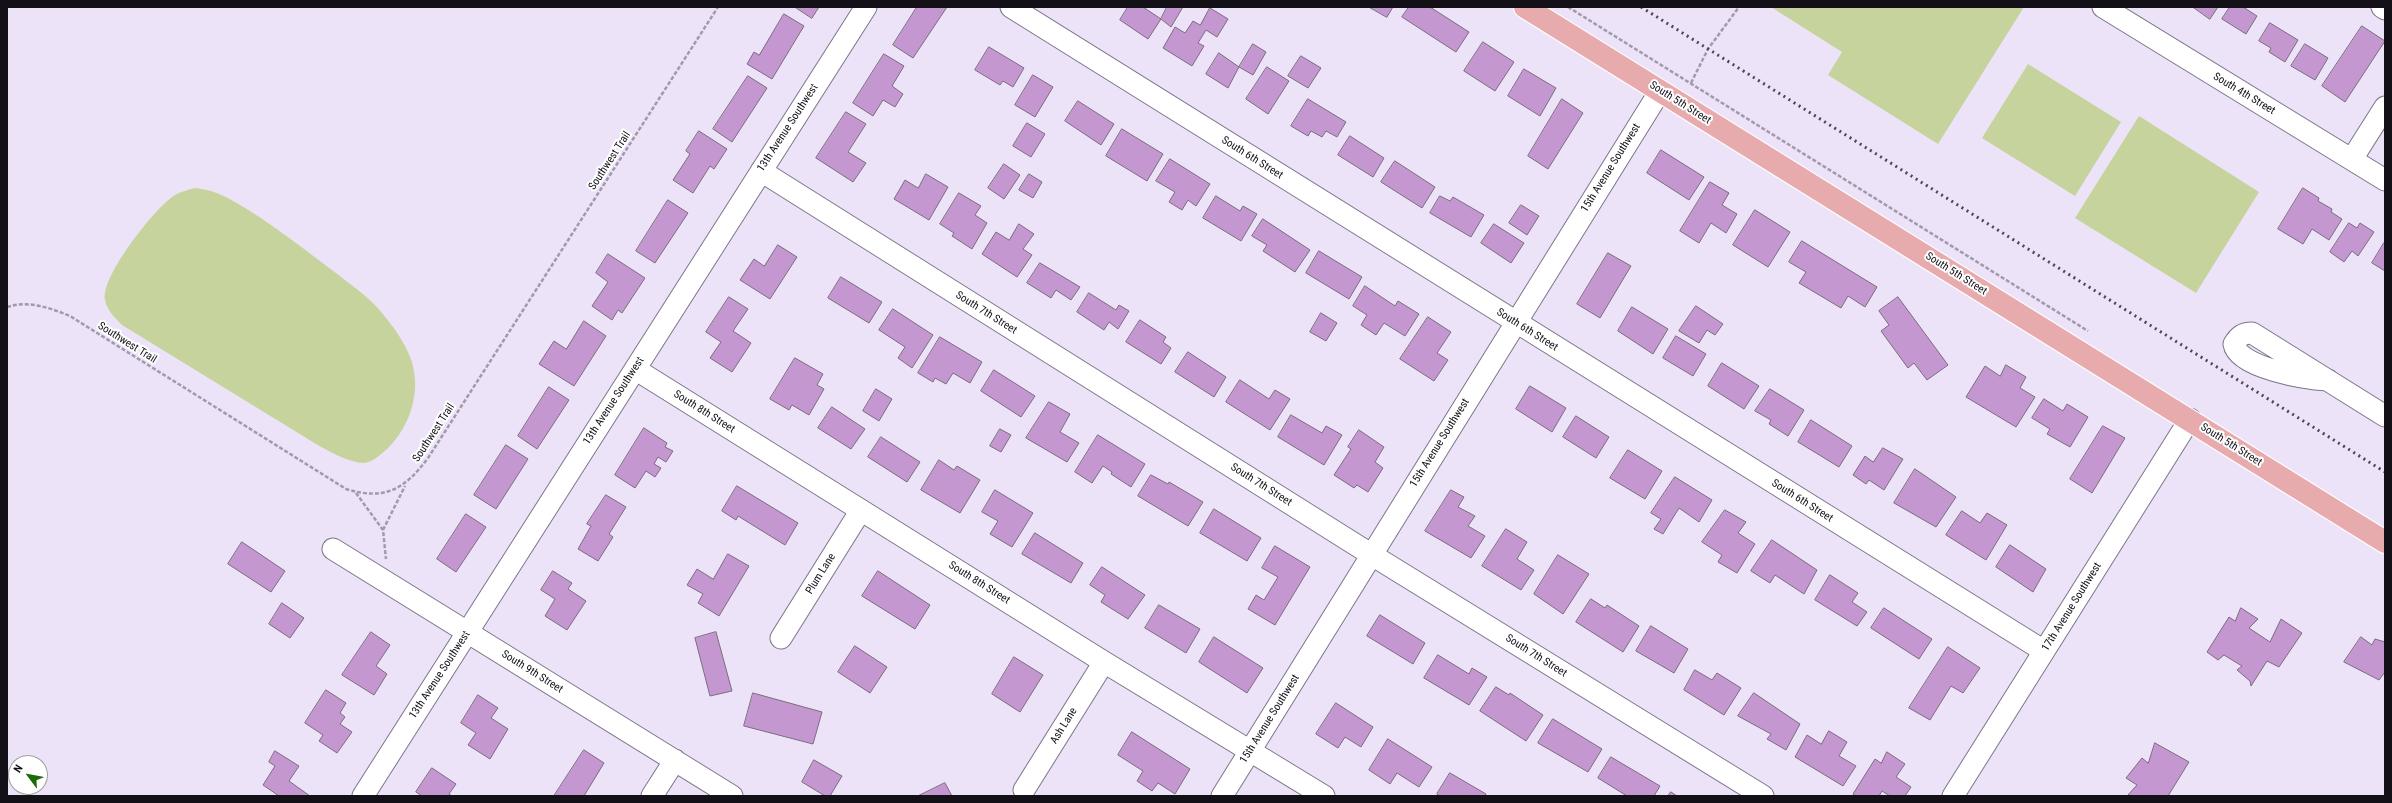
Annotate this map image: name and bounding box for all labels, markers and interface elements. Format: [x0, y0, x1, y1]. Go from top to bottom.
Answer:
street label: South 4th Street [2211, 70, 2277, 118]
street label: South 5th Street [1647, 79, 1713, 127]
street label: 13th Avenue Southwest [755, 82, 821, 174]
street label: 15th Avenue Southwest [1578, 121, 1644, 215]
street label: Southwest Trail [586, 129, 634, 193]
street label: South 6th Street [1219, 134, 1285, 182]
street label: South 5th Street [1923, 250, 1989, 298]
street label: South 7th Street [953, 289, 1019, 337]
street label: South 6th Street [1494, 306, 1560, 354]
street label: Southwest Trail [95, 320, 159, 366]
street label: 13th Avenue Southwest [581, 355, 647, 447]
street label: South 8th Street [671, 388, 737, 436]
street label: 15th Avenue Southwest [1407, 396, 1473, 490]
street label: Southwest Trail [410, 401, 458, 465]
street label: South 5th Street [2198, 421, 2264, 469]
street label: South 7th Street [1228, 461, 1294, 509]
street label: South 6th Street [1769, 477, 1835, 525]
street label: Plum Lane [803, 551, 839, 597]
street label: South 8th Street [946, 559, 1012, 607]
street label: 17th Avenue Southwest [2039, 560, 2105, 654]
street label: 13th Avenue Southwest [407, 629, 473, 721]
street label: South 7th Street [1503, 632, 1569, 680]
street label: South 9th Street [499, 648, 565, 696]
street label: 15th Avenue Southwest [1237, 672, 1303, 766]
street label: Ash Lane [1048, 705, 1080, 747]
north arrow [8, 755, 48, 795]
text: N [11, 763, 26, 775]

